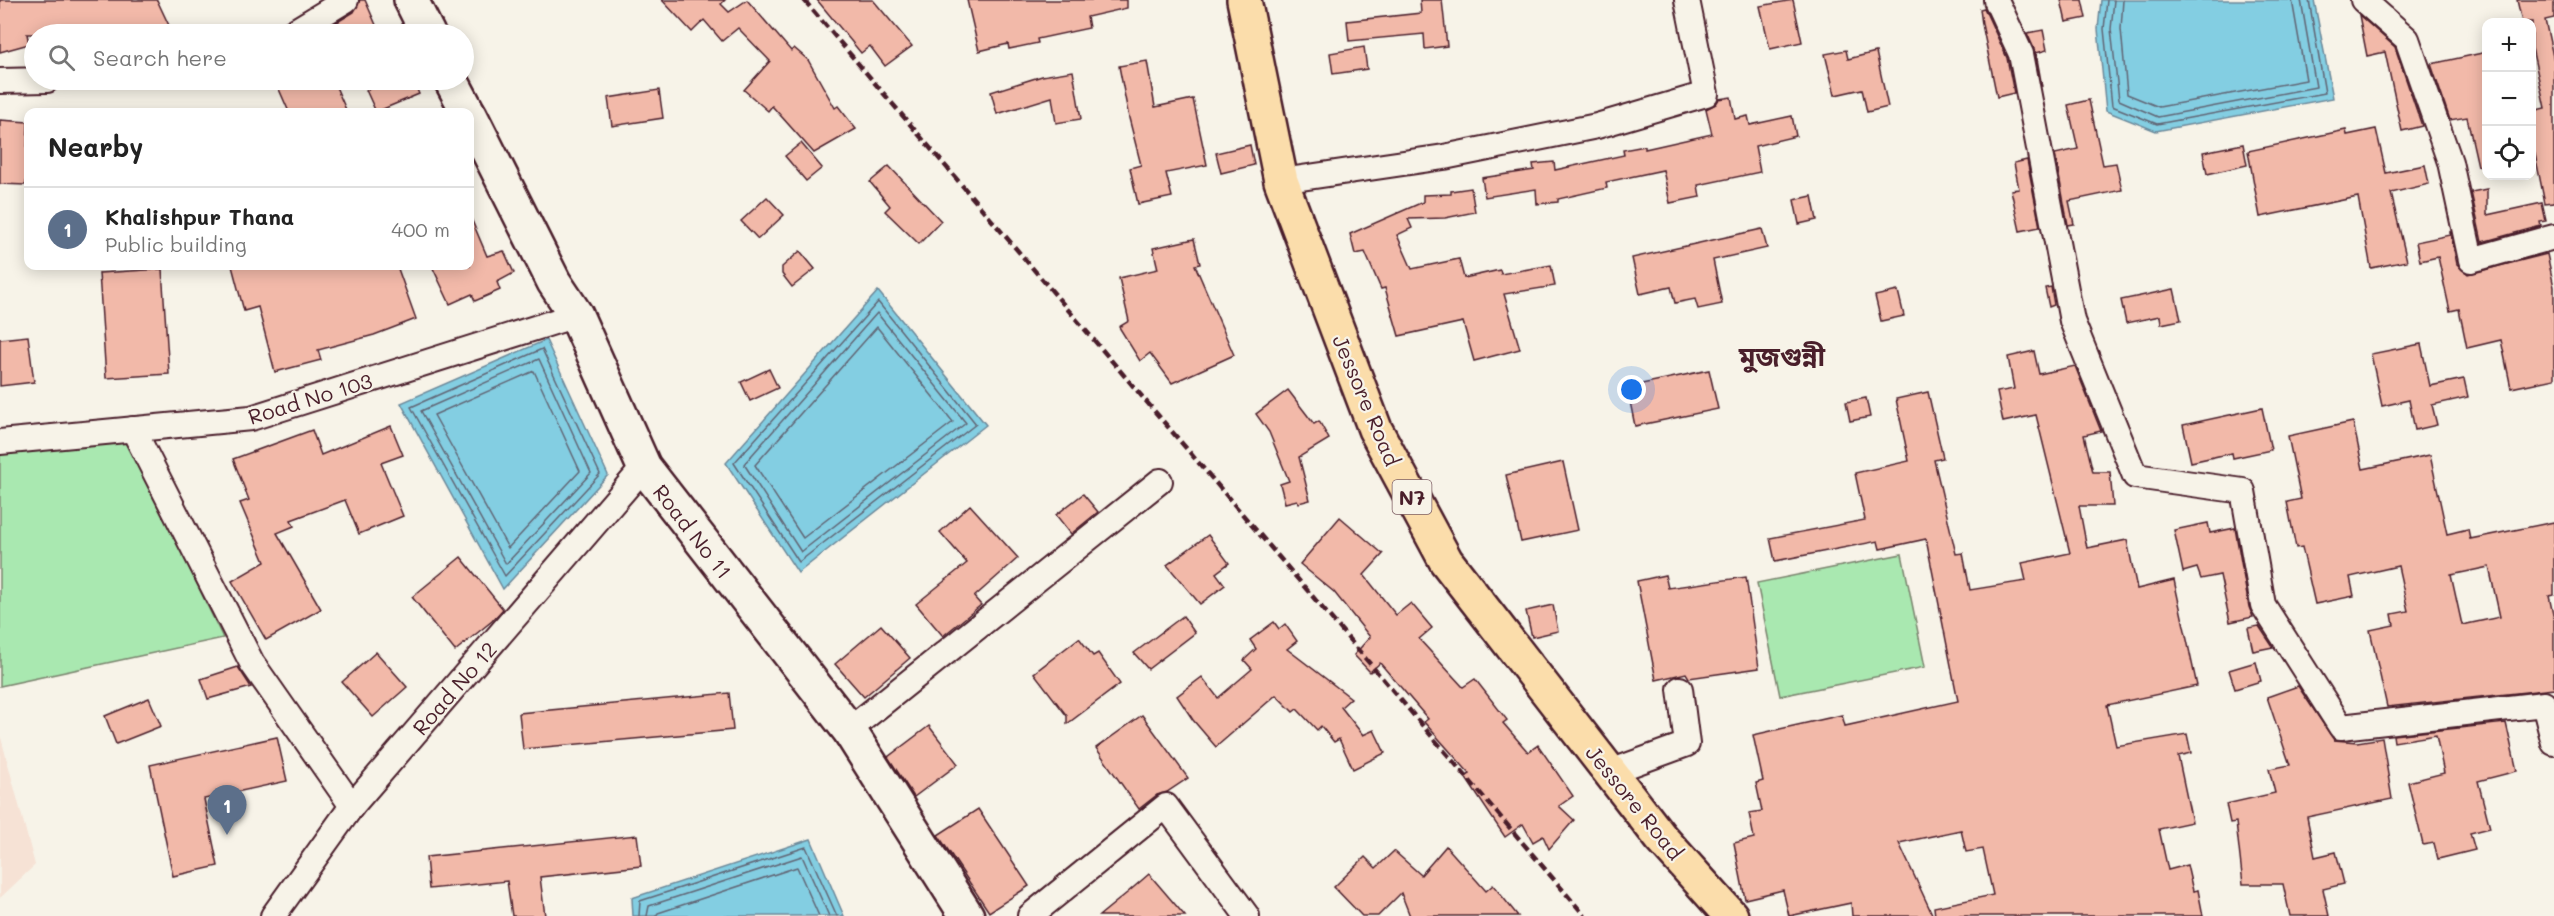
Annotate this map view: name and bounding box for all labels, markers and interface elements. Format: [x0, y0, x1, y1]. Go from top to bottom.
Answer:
map controls [2482, 18, 2536, 180]
button: + [2482, 18, 2536, 72]
search box [24, 24, 474, 90]
icon: search [45, 41, 78, 74]
text: Search here [93, 43, 227, 72]
button: − [2482, 72, 2536, 126]
button: locate [2482, 126, 2536, 180]
text: Nearby [48, 130, 143, 164]
text: Khalishpur Thana [105, 202, 294, 231]
text: 1 [63, 216, 72, 242]
text: 400 m [391, 216, 450, 242]
text: Public building [105, 231, 247, 257]
street label: Jessore Road [1327, 330, 1407, 470]
district label: মুজগুন্নী [1738, 338, 1826, 374]
street label: Road No 103 [245, 366, 375, 430]
your location [1617, 375, 1646, 404]
street label: Road No 11 [648, 478, 738, 584]
road number: N7 [1392, 480, 1432, 514]
street label: Road No 12 [406, 636, 502, 740]
street label: Jessore Road [1580, 739, 1690, 865]
pin: 1 [208, 786, 246, 835]

